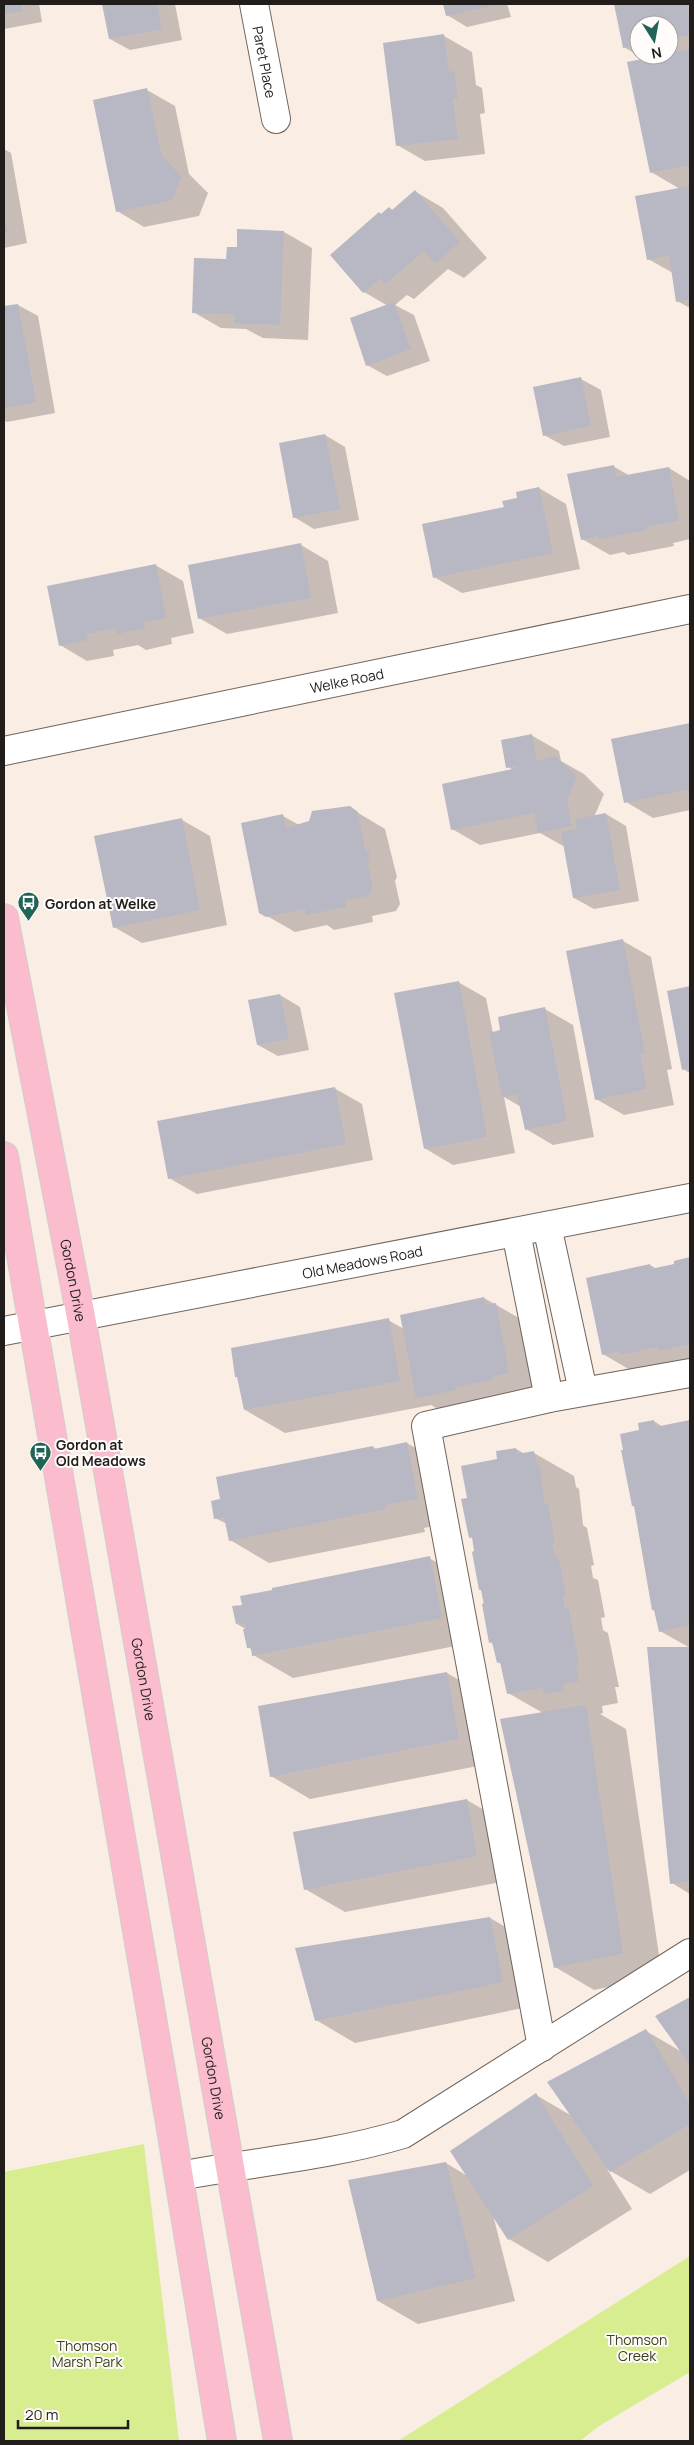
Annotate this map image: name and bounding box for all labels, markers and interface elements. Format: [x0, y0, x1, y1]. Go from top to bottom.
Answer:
north arrow [629, 15, 679, 65]
street label: Paret Place [249, 24, 281, 99]
text: N [650, 43, 663, 64]
street label: Welke Road [308, 663, 385, 697]
bus stop icon: Gordon at Welke [17, 891, 41, 922]
place label: Gordon at Welke [45, 894, 156, 913]
street label: Gordon Drive [57, 1237, 91, 1323]
street label: Old Meadows Road [300, 1241, 424, 1282]
place label: Gordon at Old Meadows [56, 1435, 146, 1470]
bus stop icon: Gordon at Old Meadows [28, 1440, 52, 1471]
street label: Gordon Drive [128, 1636, 161, 1722]
street label: Gordon Drive [198, 2035, 231, 2121]
park label: Thomson Creek [607, 2330, 667, 2365]
park label: Thomson Marsh Park [52, 2336, 123, 2371]
scale bar [18, 2398, 128, 2430]
text: 20 m [25, 2404, 58, 2425]

